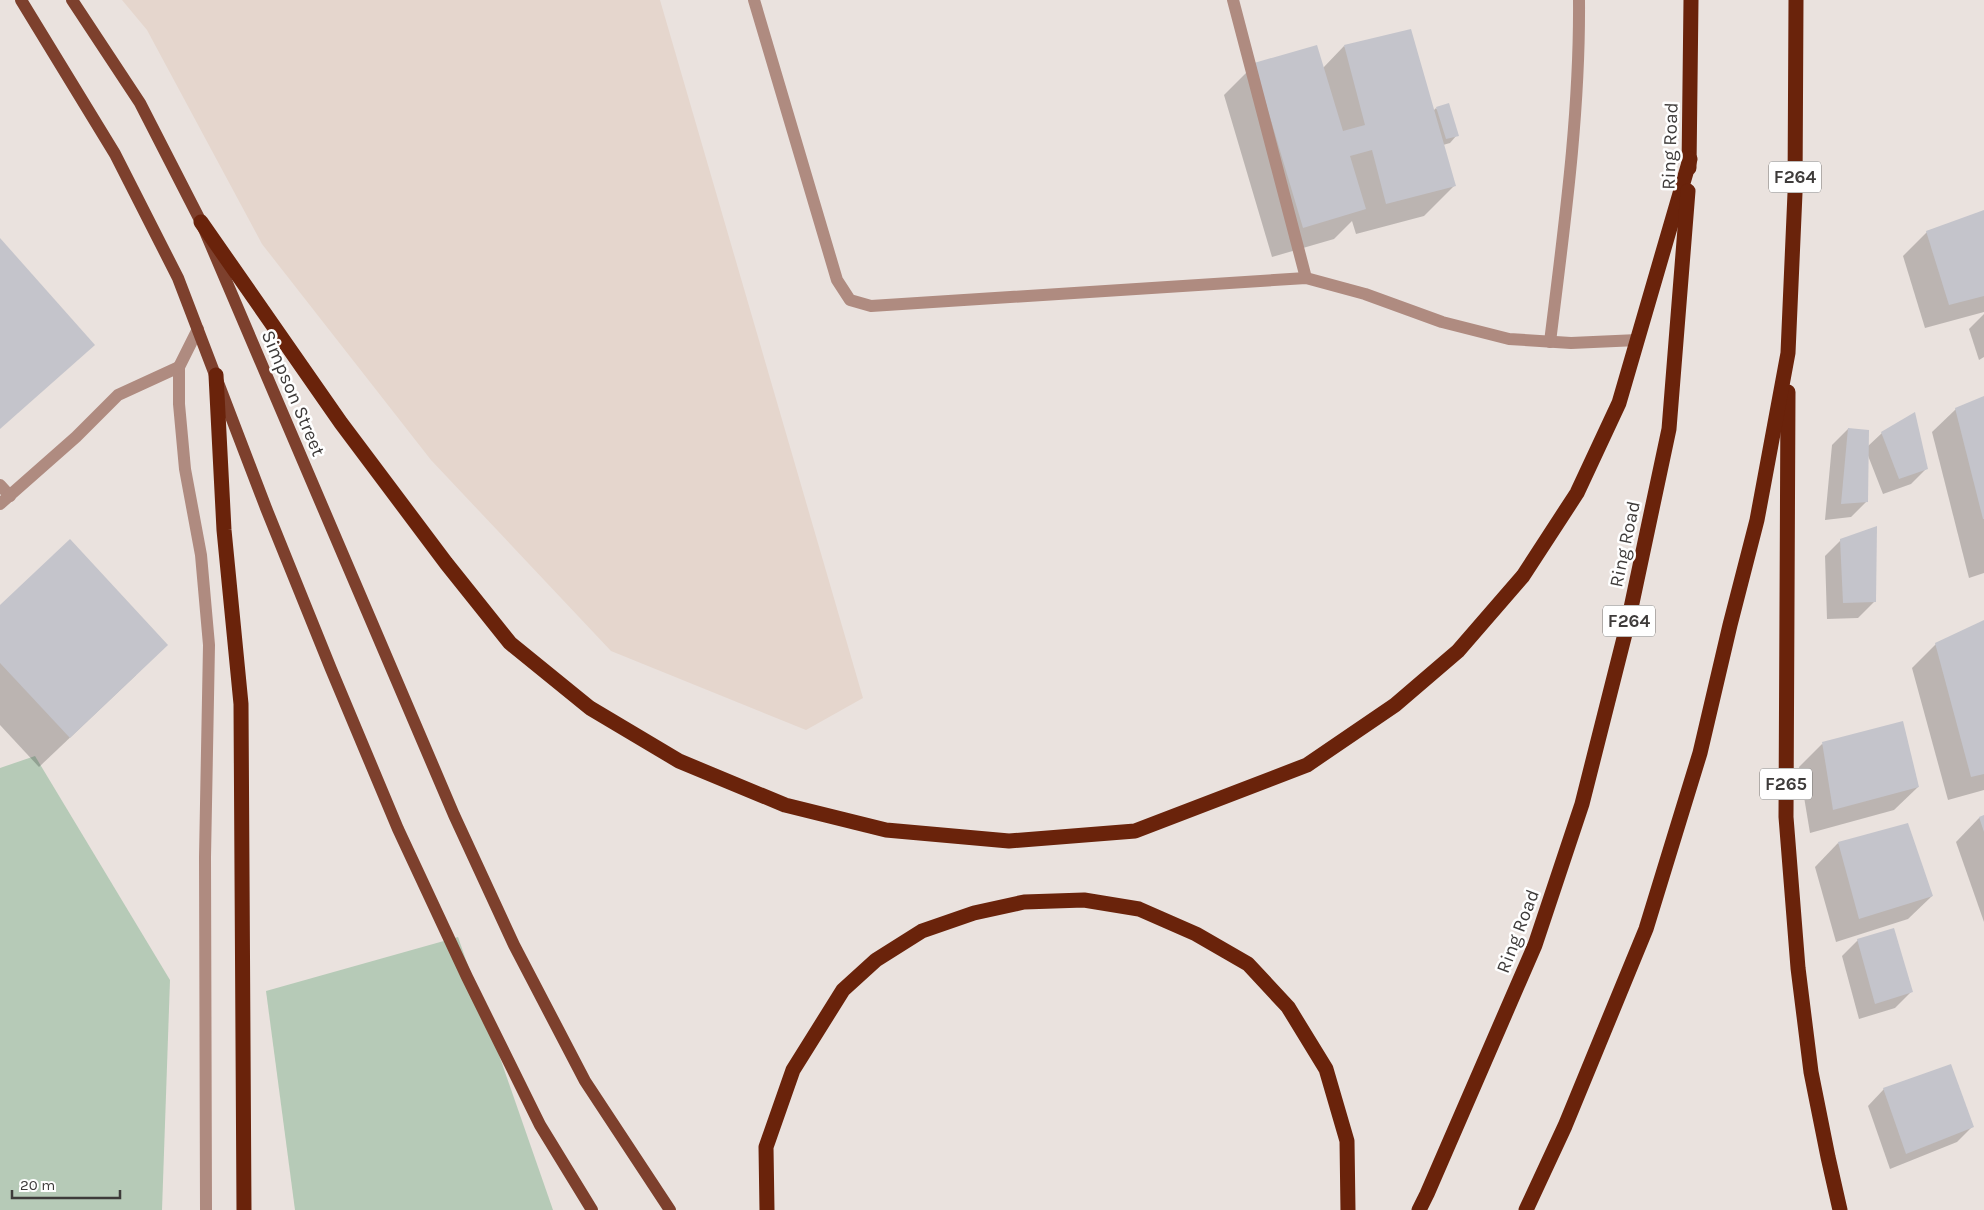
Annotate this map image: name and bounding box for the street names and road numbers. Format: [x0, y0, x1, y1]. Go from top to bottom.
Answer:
street label: Ring Road [1657, 102, 1683, 190]
road number: F264 [1769, 162, 1821, 192]
street label: Simpson Street [257, 327, 329, 460]
street label: Ring Road [1605, 499, 1645, 589]
road number: F264 [1603, 606, 1655, 636]
road number: F265 [1760, 769, 1812, 800]
street label: Ring Road [1492, 886, 1544, 976]

